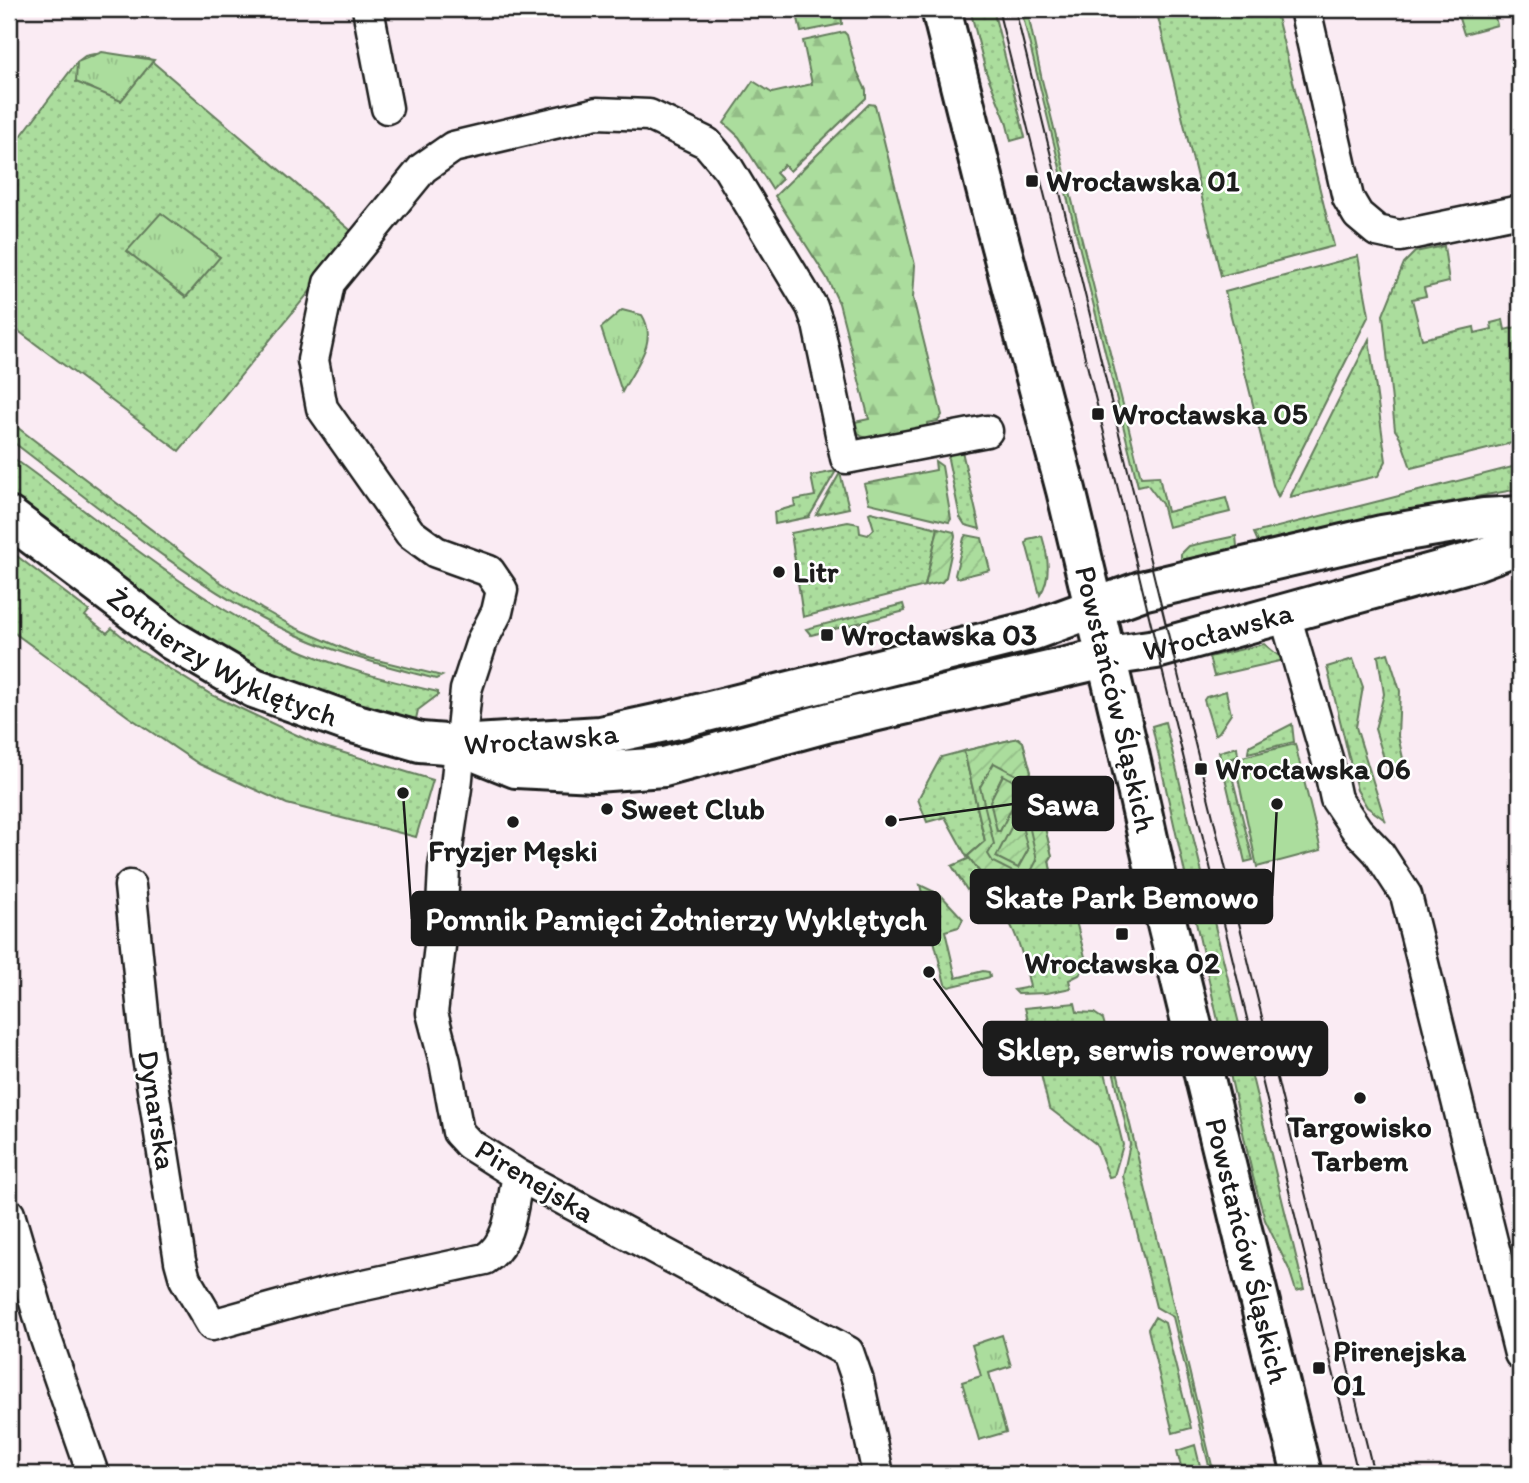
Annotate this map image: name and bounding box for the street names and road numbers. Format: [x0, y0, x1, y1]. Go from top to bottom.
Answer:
street label: Powstańców Śląskich [1067, 562, 1165, 836]
street label: Żołnierzy Wyklętych [100, 579, 343, 734]
street label: Wrocławska [1140, 593, 1297, 669]
street label: Wrocławska [462, 714, 622, 763]
street label: Dynarska [130, 1047, 185, 1173]
street label: Powstańców Śląskich [1197, 1114, 1298, 1387]
street label: Pirenejska [469, 1130, 602, 1231]

